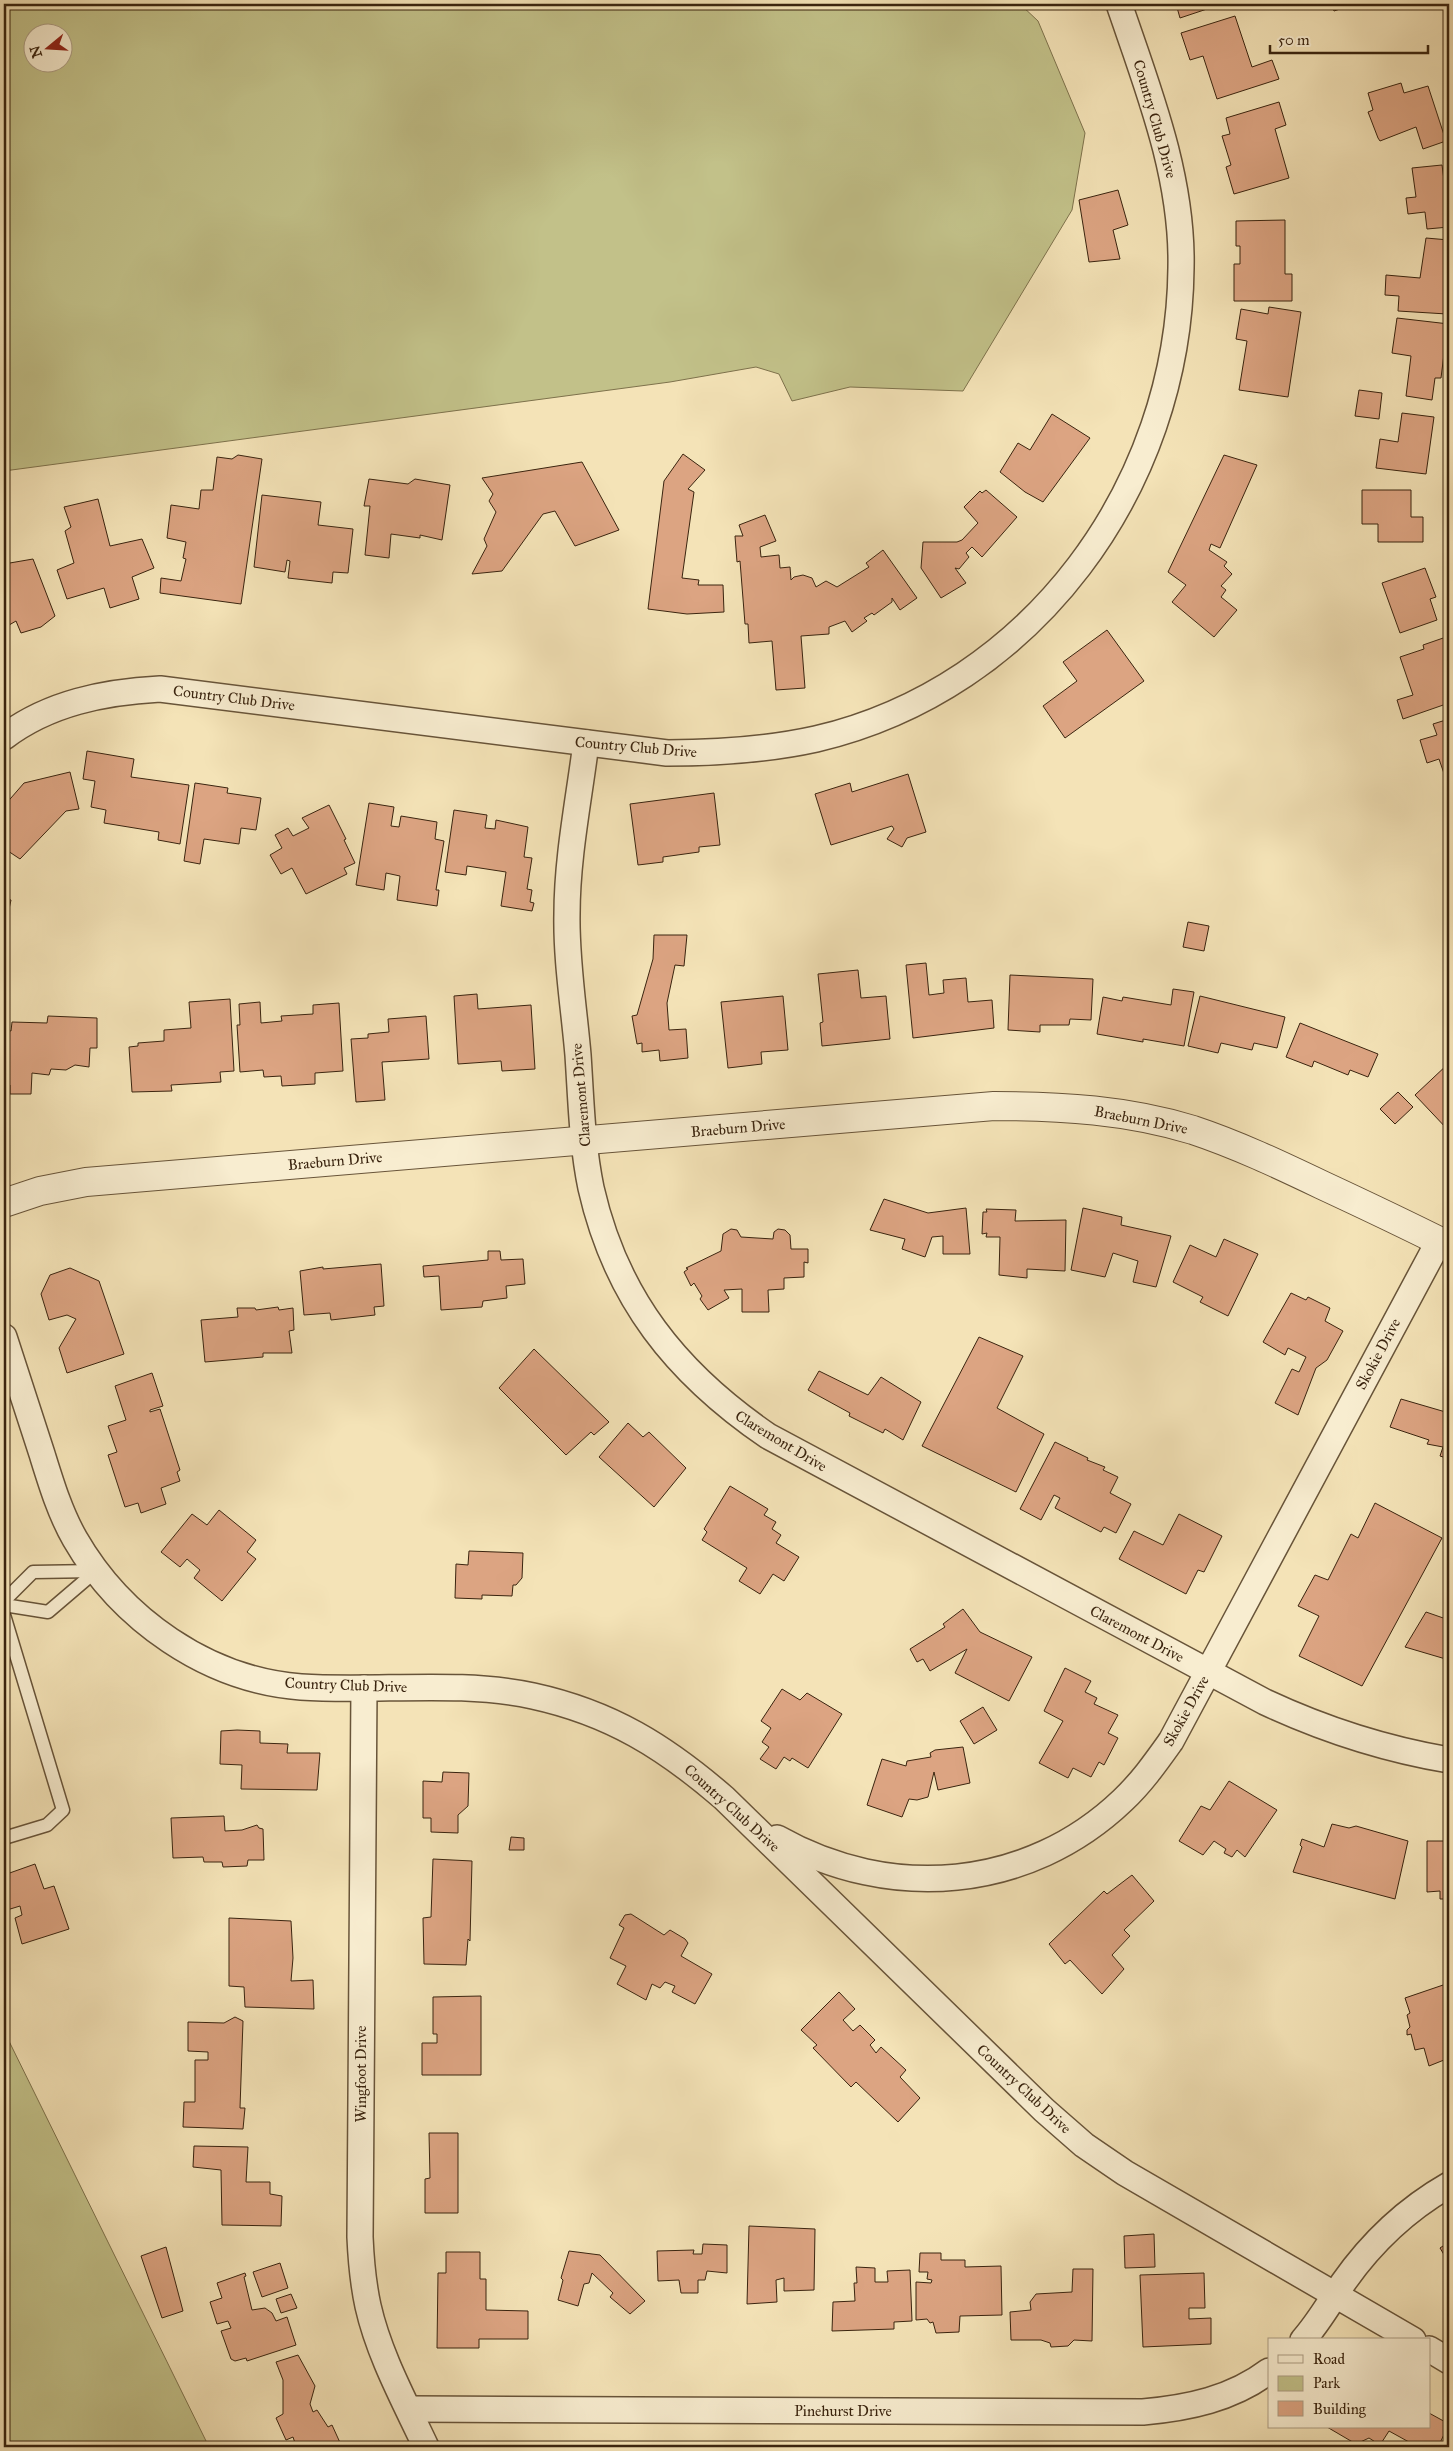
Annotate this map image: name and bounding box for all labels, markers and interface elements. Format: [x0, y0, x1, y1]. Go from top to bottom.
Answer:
north arrow [22, 22, 72, 72]
scale bar [1270, 22, 1428, 54]
text: 50 m [1278, 31, 1310, 49]
text: N [26, 43, 46, 60]
street label: Country Club Drive [1129, 58, 1181, 180]
street label: Country Club Drive [172, 682, 296, 714]
street label: Country Club Drive [574, 733, 698, 761]
street label: Claremont Drive [568, 1042, 594, 1148]
street label: Braeburn Drive [1093, 1102, 1189, 1138]
street label: Braeburn Drive [690, 1115, 786, 1141]
street label: Braeburn Drive [287, 1148, 383, 1174]
street label: Skokie Drive [1352, 1315, 1404, 1393]
street label: Claremont Drive [732, 1407, 830, 1475]
street label: Claremont Drive [1087, 1602, 1187, 1666]
street label: Skokie Drive [1159, 1672, 1213, 1750]
street label: Country Club Drive [284, 1674, 408, 1696]
street label: Country Club Drive [680, 1760, 784, 1856]
street label: Wingfoot Drive [352, 2026, 370, 2122]
street label: Country Club Drive [973, 2041, 1075, 2137]
legend [1268, 2338, 1430, 2428]
text: Road [1313, 2350, 1345, 2368]
text: Park [1313, 2374, 1340, 2392]
text: Building [1313, 2400, 1367, 2418]
street label: Pinehurst Drive [794, 2402, 892, 2420]

